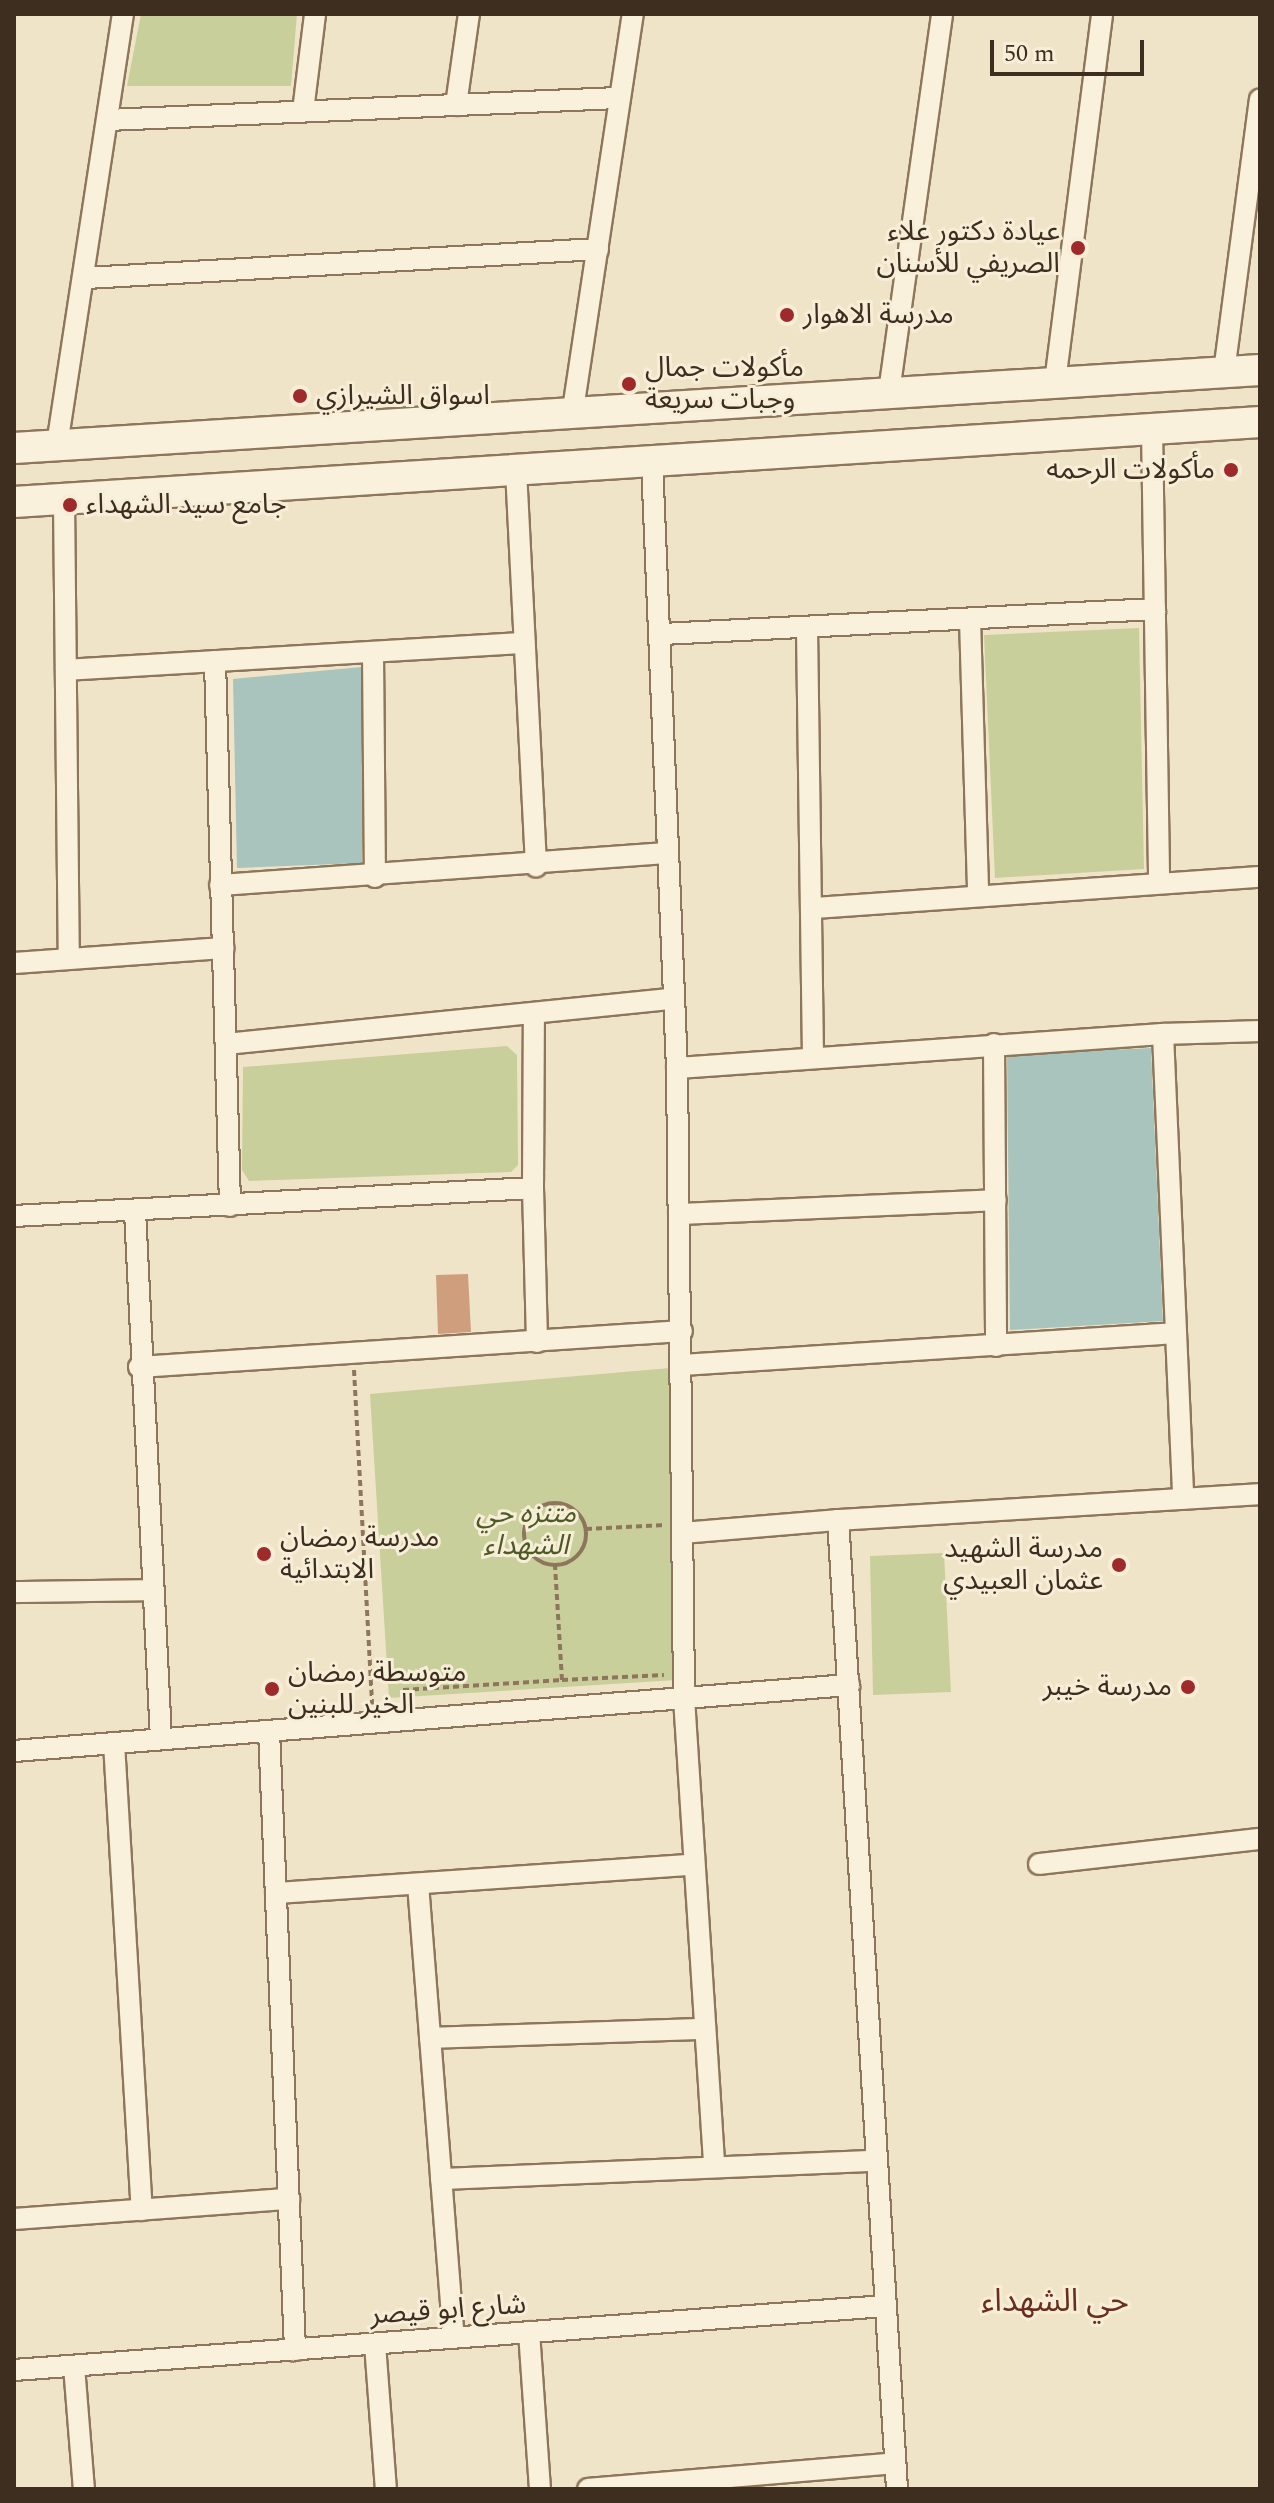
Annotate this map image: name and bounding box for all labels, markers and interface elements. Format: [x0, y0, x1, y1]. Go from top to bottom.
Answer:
scale bar [994, 24, 1148, 74]
text: 50 m [1004, 36, 1055, 72]
place label: عيادة دكتور علاء الصريفي للأسنان [876, 215, 1060, 281]
marker: عيادة دكتور علاء الصريفي للأسنان [1067, 237, 1089, 259]
place label: مدرسة الاهوار [803, 298, 954, 332]
marker: مدرسة الاهوار [778, 306, 796, 324]
place label: مأكولات جمال وجبات سريعة [645, 351, 804, 417]
marker: مأكولات جمال وجبات سريعة [620, 375, 638, 393]
place label: اسواق الشيرازي [316, 379, 490, 413]
marker: اسواق الشيرازي [291, 387, 309, 405]
place label: مأكولات الرحمه [1046, 453, 1215, 487]
marker: مأكولات الرحمه [1222, 461, 1240, 479]
place label: جامع سيد الشهداء [86, 488, 287, 522]
marker: جامع سيد الشهداء [61, 496, 79, 514]
park label: متنزه حي الشهداء [476, 1497, 576, 1563]
place label: مدرسة رمضان الابتدائية [280, 1521, 439, 1587]
place label: مدرسة الشهيد عثمان العبيدي [943, 1532, 1103, 1598]
marker: مدرسة رمضان الابتدائية [255, 1545, 273, 1563]
marker: مدرسة الشهيد عثمان العبيدي [1110, 1556, 1128, 1574]
place label: متوسطة رمضان الخير للبنين [288, 1656, 467, 1722]
place label: مدرسة خيبر [1043, 1670, 1172, 1704]
marker: مدرسة خيبر [1179, 1678, 1197, 1696]
marker: متوسطة رمضان الخير للبنين [263, 1680, 281, 1698]
district label: حي الشهداء [981, 2283, 1129, 2321]
street label: شارع ابو قيصر [369, 2288, 527, 2332]

